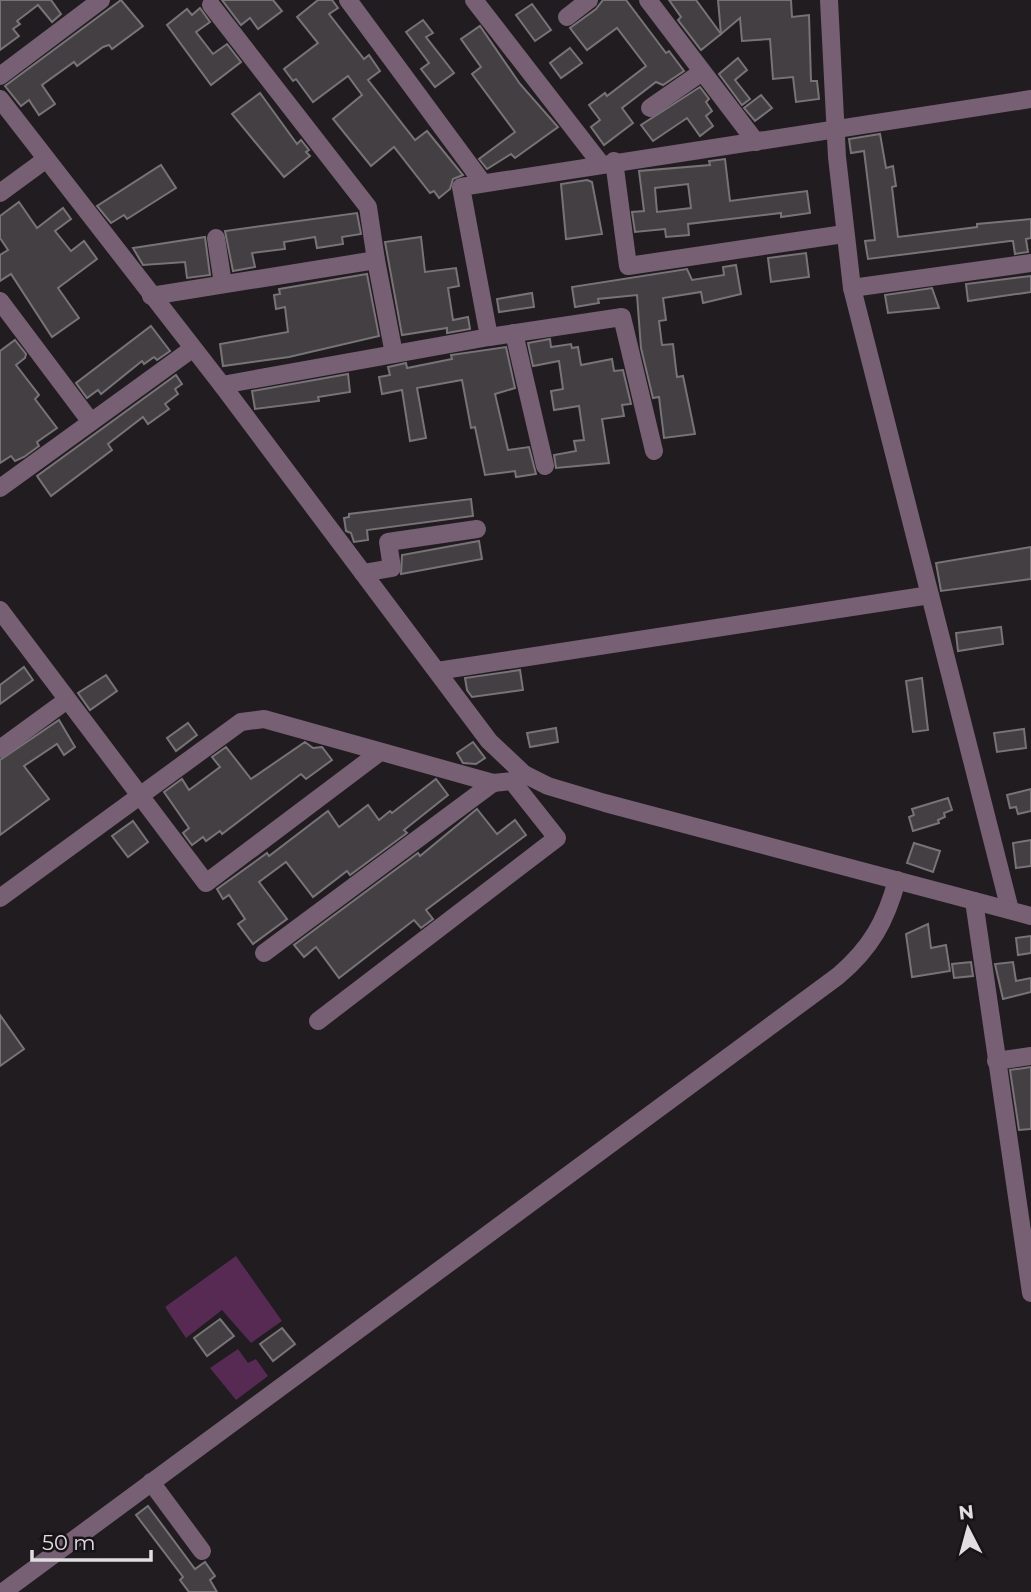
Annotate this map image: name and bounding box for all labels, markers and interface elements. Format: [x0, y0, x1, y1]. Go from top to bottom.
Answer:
north arrow [933, 1494, 1003, 1564]
text: N [957, 1500, 975, 1525]
scale bar [32, 1518, 150, 1562]
text: 50 m [42, 1530, 96, 1555]

